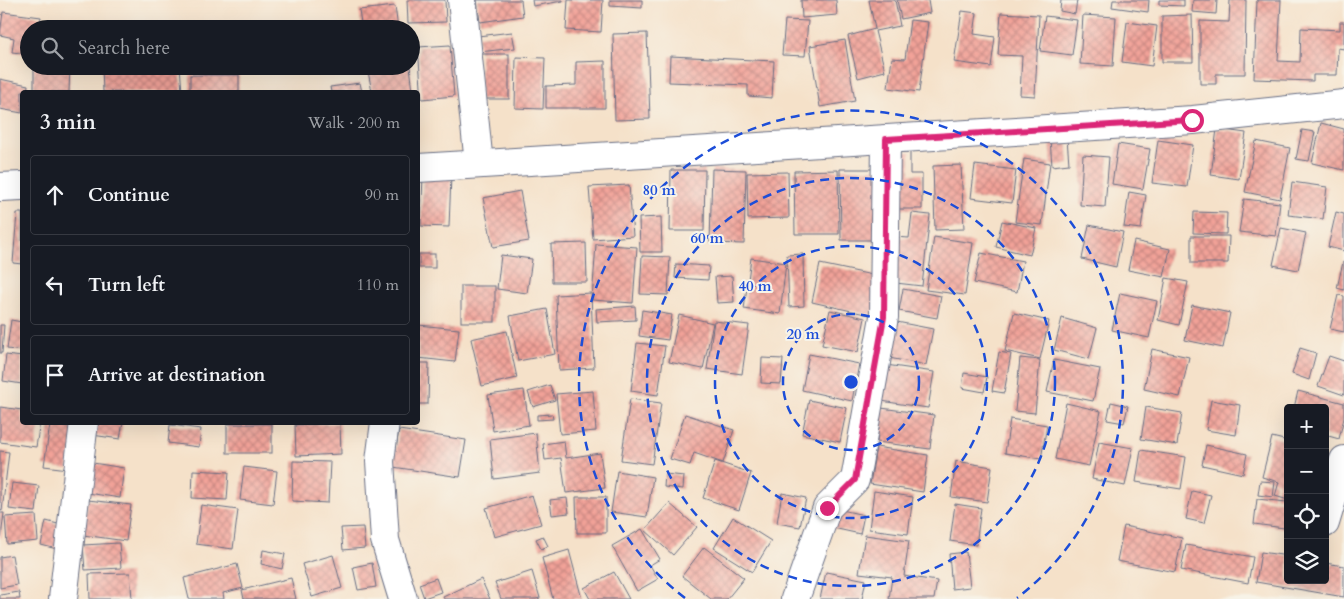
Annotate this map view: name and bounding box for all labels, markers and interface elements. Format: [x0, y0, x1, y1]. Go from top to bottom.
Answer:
search box [20, 20, 420, 75]
icon: search [38, 34, 66, 62]
text: Search here [78, 35, 170, 61]
text: 3 min [40, 108, 96, 137]
route start [1181, 109, 1204, 132]
text: Walk · 200 m [308, 112, 400, 134]
text: 80 m [642, 180, 676, 200]
icon: ahead [41, 181, 69, 209]
text: Continue [88, 182, 170, 208]
text: 90 m [365, 184, 399, 206]
text: 60 m [690, 228, 724, 248]
icon: left [41, 271, 69, 299]
text: Turn left [88, 272, 165, 298]
text: 110 m [357, 274, 399, 296]
text: 40 m [738, 276, 772, 296]
text: 20 m [786, 324, 820, 344]
icon: arrive [41, 361, 69, 389]
text: Arrive at destination [88, 362, 265, 388]
centre of rings [842, 373, 860, 391]
map controls [1284, 404, 1329, 584]
button: + [1284, 404, 1329, 449]
button: − [1284, 449, 1329, 494]
button: locate [1284, 494, 1329, 539]
route end [816, 497, 839, 520]
button: layers [1284, 539, 1329, 584]

